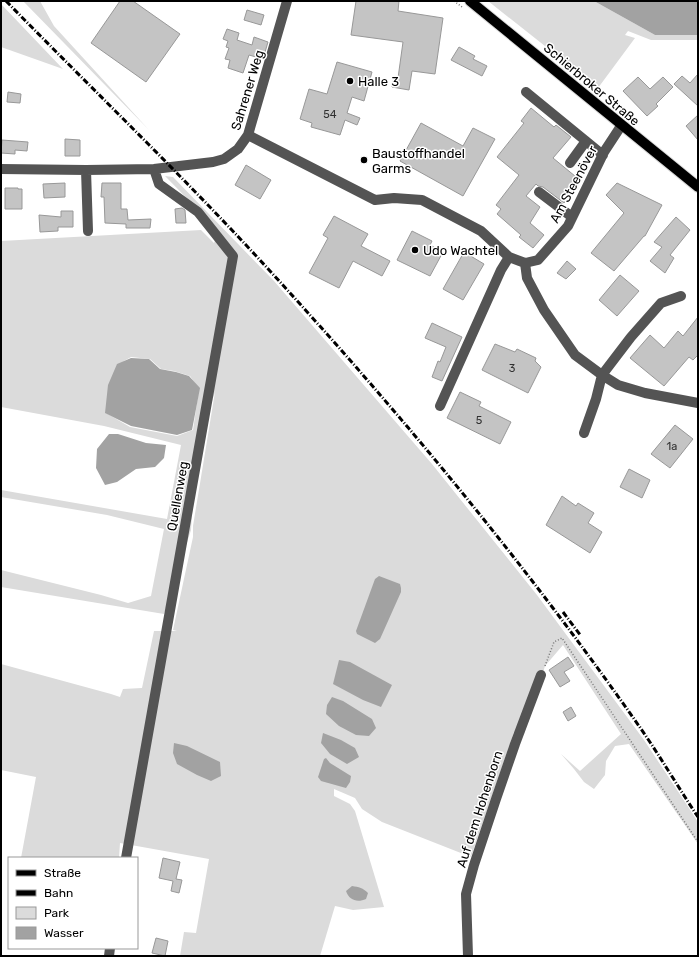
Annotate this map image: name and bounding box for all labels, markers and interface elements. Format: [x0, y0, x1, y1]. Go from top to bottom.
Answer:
street label: Schierbroker Straße [541, 40, 643, 129]
street label: Sahrener Weg [228, 48, 268, 132]
place label: Halle 3 [358, 74, 399, 89]
marker: Halle 3 [345, 76, 355, 86]
house number: 54 [323, 108, 337, 121]
street label: Am Steenöver [547, 143, 600, 225]
place label: Baustoffhandel Garms [372, 146, 465, 176]
marker: Baustoffhandel Garms [359, 155, 369, 165]
place label: Udo Wachtel [423, 243, 498, 258]
marker: Udo Wachtel [410, 245, 420, 255]
house number: 3 [509, 362, 516, 375]
house number: 5 [476, 414, 483, 427]
house number: 1a [667, 440, 677, 453]
street label: Quellenweg [164, 460, 192, 532]
street label: Auf dem Hohenborn [453, 749, 505, 869]
legend [8, 857, 138, 949]
text: Straße [44, 866, 81, 880]
text: Bahn [44, 886, 73, 900]
text: Park [44, 906, 70, 920]
text: Wasser [44, 926, 84, 940]

